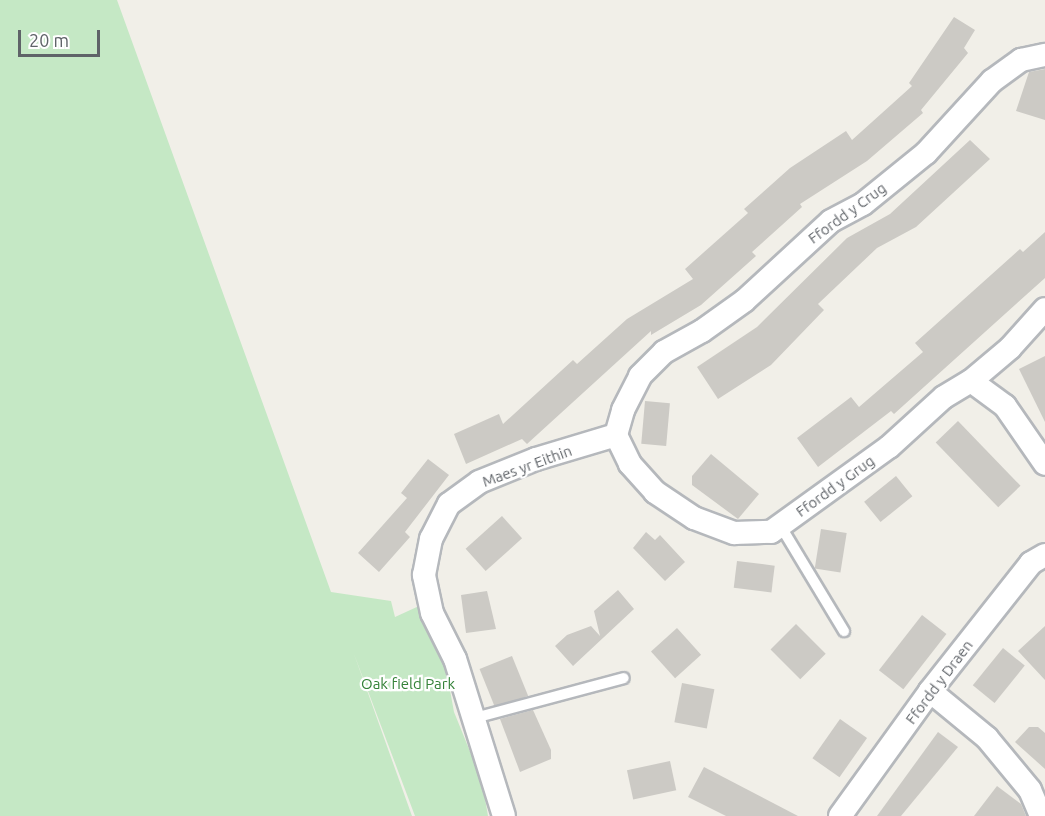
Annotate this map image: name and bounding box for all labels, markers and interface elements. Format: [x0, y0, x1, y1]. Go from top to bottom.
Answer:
scale bar [21, 18, 104, 56]
text: 20 m [29, 30, 69, 50]
street label: Ffordd y Crug [805, 179, 889, 247]
street label: Maes yr Eithin [480, 441, 574, 491]
street label: Ffordd y Grug [792, 452, 878, 520]
street label: Ffordd y Draen [902, 636, 976, 728]
park label: Oak field Park [361, 675, 455, 693]

